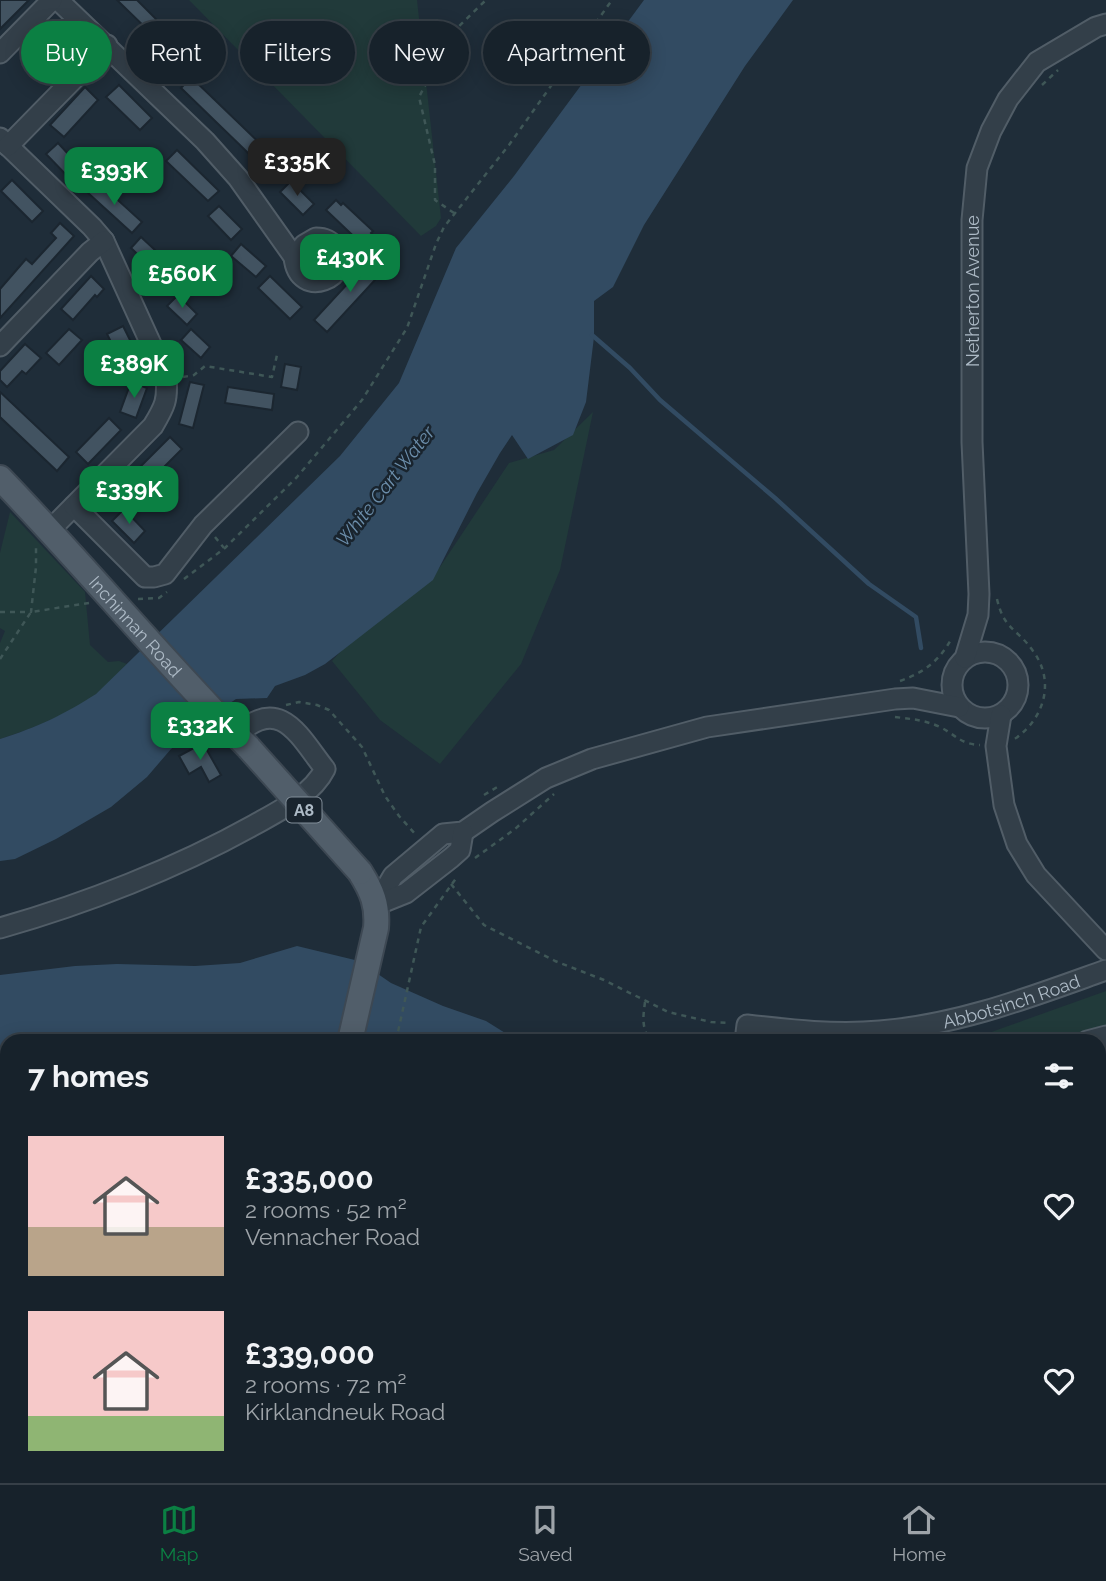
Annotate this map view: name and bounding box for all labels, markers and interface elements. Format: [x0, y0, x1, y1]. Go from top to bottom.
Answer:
chip: Buy [21, 21, 112, 84]
chip: Rent [126, 21, 226, 84]
chip: Filters [240, 21, 355, 84]
chip: New [369, 21, 469, 84]
chip: Apartment [483, 21, 650, 84]
pin: £335K [248, 138, 346, 198]
text: £335K [264, 147, 330, 174]
pin: £393K [65, 148, 163, 207]
text: £393K [80, 156, 148, 183]
street label: Netherton Avenue [962, 215, 983, 367]
pin: £430K [301, 234, 399, 294]
text: £430K [316, 243, 384, 270]
pin: £560K [133, 250, 231, 310]
text: £560K [148, 259, 216, 286]
pin: £389K [85, 340, 183, 400]
text: £389K [100, 349, 168, 376]
water label: White Cart Water [331, 420, 440, 551]
pin: £339K [80, 466, 178, 526]
text: £339K [95, 475, 163, 502]
street label: Inchinnan Road [85, 571, 187, 681]
pin: £332K [151, 702, 249, 762]
text: £332K [167, 711, 233, 738]
road number: A8 [286, 797, 322, 822]
street label: Abbotsinch Road [941, 970, 1083, 1032]
icon: filters [1040, 1057, 1078, 1095]
text: 7 homes [28, 1059, 149, 1094]
text: £335,000 [245, 1161, 374, 1196]
icon: home [84, 1164, 168, 1248]
icon: heart [1040, 1187, 1078, 1225]
text: 2 rooms · 52 m² [245, 1196, 407, 1223]
text: Vennacher Road [245, 1223, 420, 1250]
text: £339,000 [245, 1336, 375, 1371]
icon: home [84, 1339, 168, 1423]
icon: heart [1040, 1362, 1078, 1400]
text: 2 rooms · 72 m² [245, 1371, 406, 1398]
text: Kirklandneuk Road [245, 1398, 445, 1425]
tab: Map [160, 1501, 199, 1565]
tab: Saved [518, 1501, 573, 1565]
tab: Home [892, 1501, 946, 1565]

